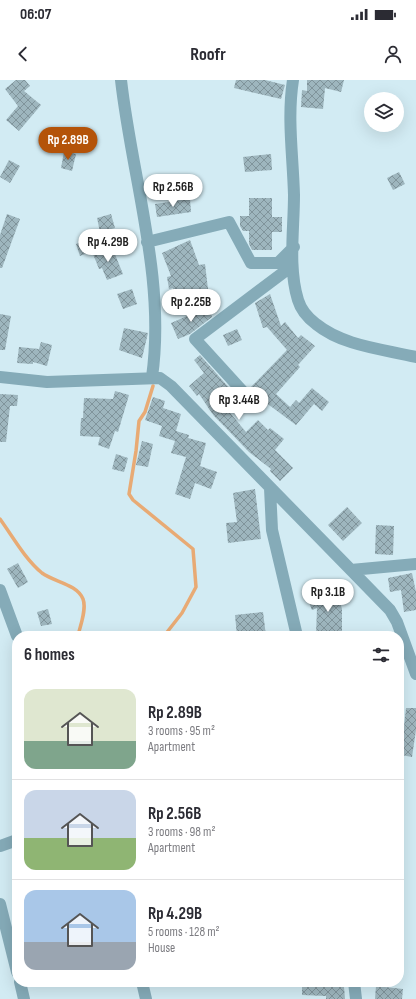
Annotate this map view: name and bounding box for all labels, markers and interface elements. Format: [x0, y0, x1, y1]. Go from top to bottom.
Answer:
text: 06:07 [20, 5, 51, 24]
icon: back [12, 43, 34, 65]
icon: person [382, 43, 404, 65]
text: Roofr [190, 44, 226, 65]
map controls [364, 92, 404, 132]
button: layers [364, 92, 404, 132]
pin: Rp 2.89B [27, 127, 109, 161]
text: Rp 2.89B [47, 132, 89, 148]
pin: Rp 2.56B [132, 174, 214, 208]
text: Rp 2.56B [153, 179, 193, 195]
pin: Rp 4.29B [67, 229, 149, 263]
text: Rp 4.29B [87, 234, 129, 250]
pin: Rp 2.25B [150, 289, 232, 323]
text: Rp 2.25B [171, 294, 211, 310]
pin: Rp 3.44B [198, 387, 280, 421]
text: Rp 3.44B [218, 392, 260, 408]
pin: Rp 3.1B [291, 579, 365, 613]
text: Rp 3.1B [311, 584, 345, 600]
icon: filters [370, 644, 392, 666]
text: 6 homes [24, 645, 75, 665]
text: Rp 2.89B [148, 703, 202, 723]
icon: home [56, 705, 104, 753]
text: 3 rooms · 95 m² [148, 723, 215, 739]
text: Apartment [148, 739, 195, 755]
text: Rp 2.56B [148, 804, 201, 824]
icon: home [56, 806, 104, 854]
text: 3 rooms · 98 m² [148, 824, 215, 840]
text: Apartment [148, 840, 195, 856]
text: Rp 4.29B [148, 904, 202, 924]
icon: home [56, 906, 104, 954]
text: 5 rooms · 128 m² [148, 924, 220, 940]
text: House [148, 940, 175, 956]

